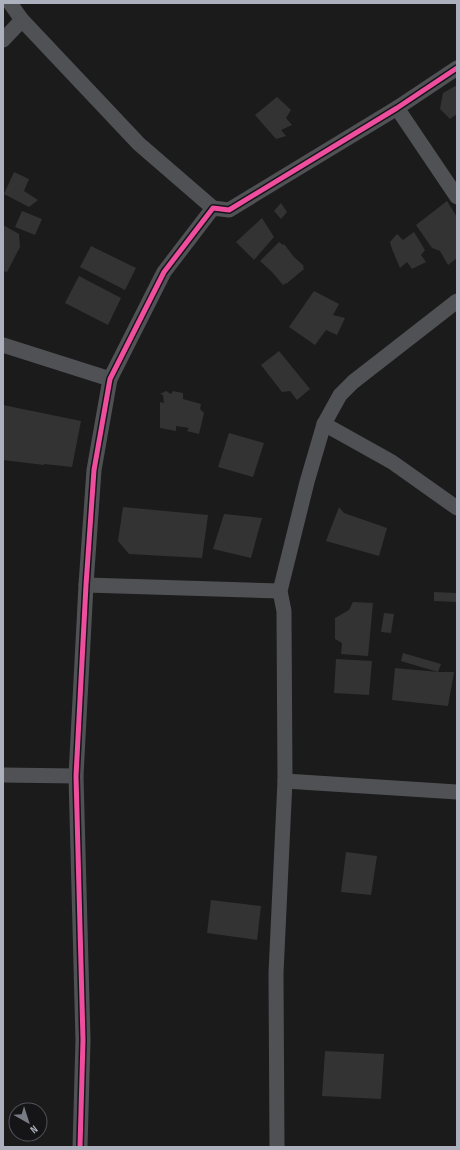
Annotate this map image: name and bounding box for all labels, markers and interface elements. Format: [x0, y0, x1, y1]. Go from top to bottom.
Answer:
north arrow [8, 1102, 48, 1142]
text: N [28, 1122, 40, 1136]

